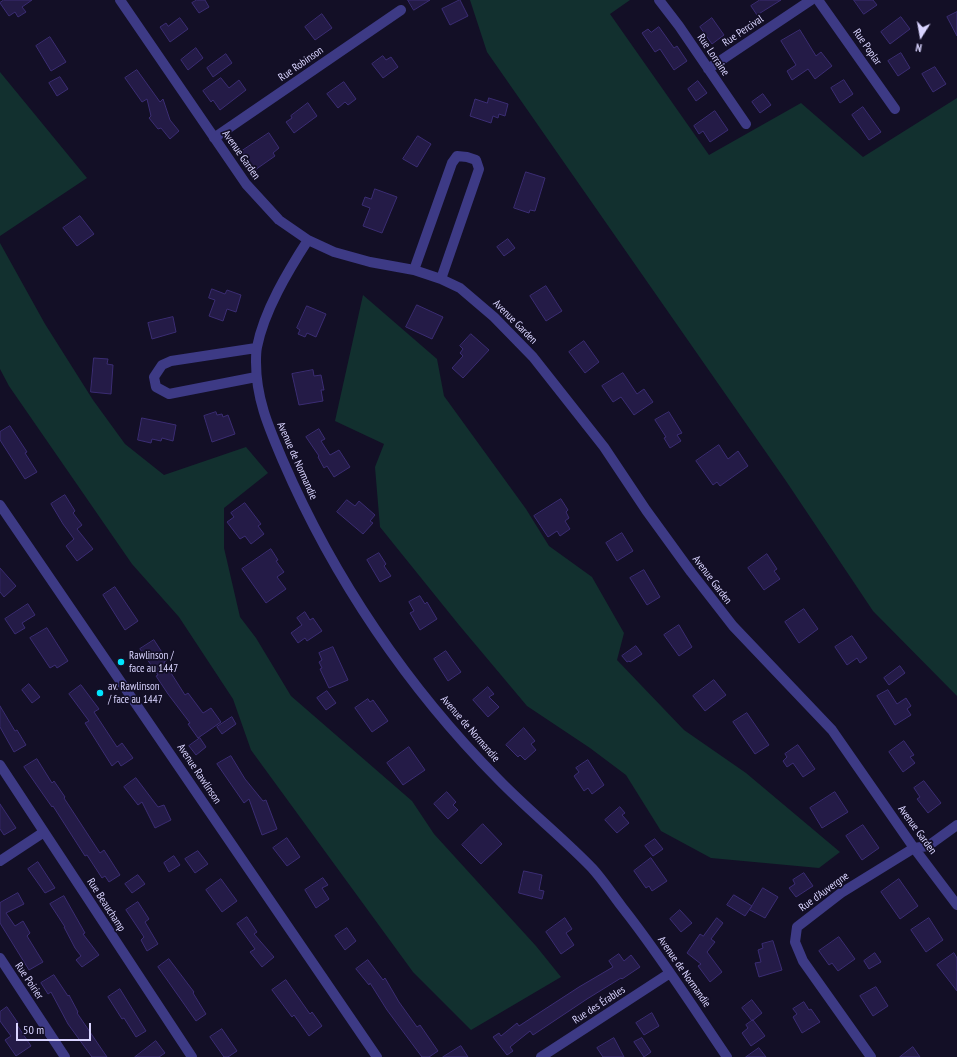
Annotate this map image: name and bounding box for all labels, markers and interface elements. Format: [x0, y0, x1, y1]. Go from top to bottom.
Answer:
street label: Rue Percival [720, 12, 766, 50]
north arrow [901, 16, 941, 56]
street label: Rue Poplar [850, 26, 884, 68]
street label: Rue Lorraine [694, 31, 732, 79]
text: N [914, 40, 923, 55]
street label: Rue Robinson [276, 44, 326, 84]
street label: Avenue Garden [219, 128, 263, 182]
street label: Avenue Garden [490, 297, 540, 347]
street label: Avenue de Normandie [274, 420, 320, 502]
street label: Avenue Garden [690, 553, 734, 607]
place label: Rawlinson / face au 1447 [129, 649, 178, 675]
marker: Rawlinson / face au 1447 [116, 657, 126, 667]
place label: av. Rawlinson / face au 1447 [108, 680, 163, 706]
marker: av. Rawlinson / face au 1447 [95, 688, 105, 698]
street label: Avenue de Normandie [438, 693, 502, 765]
street label: Avenue Rawlinson [174, 742, 224, 806]
street label: Avenue Garden [895, 803, 939, 857]
street label: Rue d'Auvergne [796, 869, 852, 915]
street label: Rue Beauchamp [84, 876, 128, 934]
street label: Avenue de Normandie [655, 934, 713, 1010]
street label: Rue Poirier [12, 960, 46, 1002]
street label: Rue des Érables [570, 983, 628, 1027]
scale bar [18, 1015, 93, 1041]
text: 50 m [23, 1022, 44, 1037]

